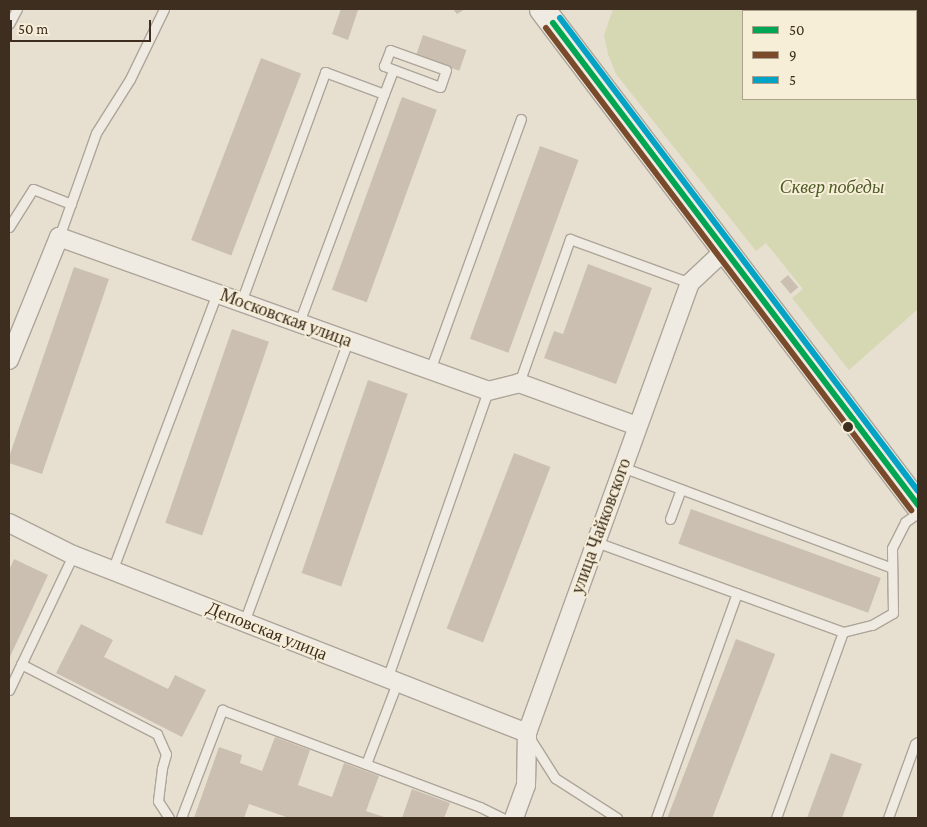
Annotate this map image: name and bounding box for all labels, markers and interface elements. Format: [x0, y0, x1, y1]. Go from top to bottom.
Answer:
scale bar [12, 10, 154, 42]
legend [742, 10, 917, 100]
text: 50 m [18, 21, 48, 37]
text: 50 [789, 22, 805, 38]
text: 9 [789, 47, 797, 63]
text: 5 [789, 72, 796, 88]
park label: Сквер победы [780, 176, 884, 198]
street label: Московская улица [217, 284, 355, 352]
unlabelled marker [843, 422, 853, 432]
street label: улица Чайковского [566, 455, 636, 597]
street label: Деповская улица [204, 597, 330, 665]

